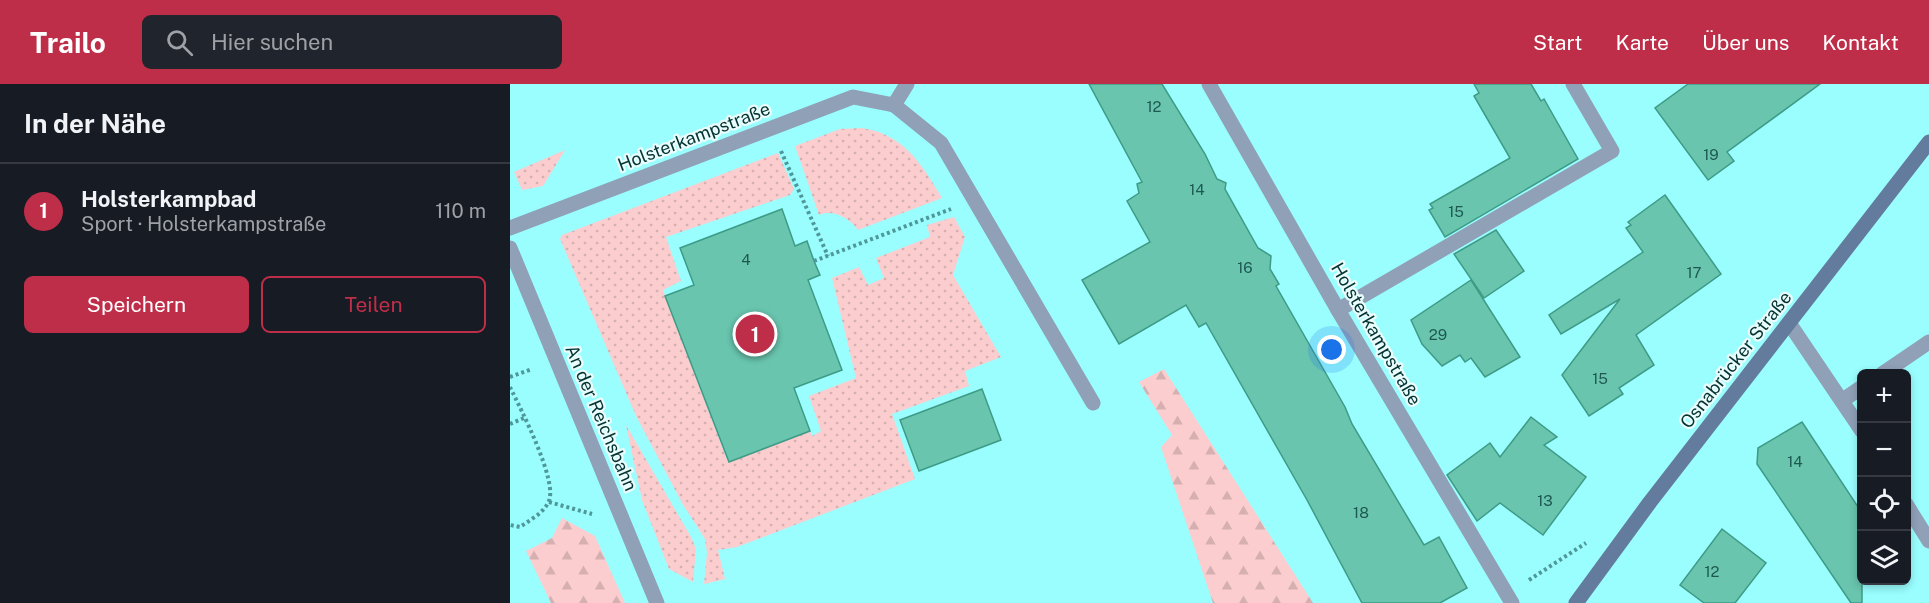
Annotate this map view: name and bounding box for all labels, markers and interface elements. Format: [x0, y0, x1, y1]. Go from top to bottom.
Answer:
search box [142, 15, 562, 69]
text: Trailo [30, 26, 106, 59]
icon: search [163, 26, 196, 59]
text: Hier suchen [211, 29, 333, 55]
text: Start [1533, 30, 1582, 55]
text: Karte [1615, 30, 1669, 55]
text: Über uns [1702, 30, 1789, 55]
text: Kontakt [1822, 30, 1899, 55]
street label: Holsterkampstraße [615, 98, 773, 175]
house number: 12 [1146, 98, 1162, 115]
text: In der Nähe [24, 108, 166, 139]
house number: 19 [1703, 146, 1719, 163]
house number: 14 [1189, 181, 1205, 198]
text: Holsterkampbad [81, 186, 256, 212]
text: 1 [39, 199, 48, 223]
text: 110 m [435, 199, 486, 223]
house number: 15 [1448, 203, 1464, 220]
text: Sport · Holsterkampstraße [81, 212, 326, 236]
house number: 4 [741, 251, 751, 268]
house number: 16 [1237, 259, 1253, 276]
street label: Holsterkampstraße [1327, 259, 1426, 409]
house number: 17 [1686, 264, 1702, 281]
button: Speichern [24, 276, 249, 333]
button: Teilen [261, 276, 486, 333]
street label: Osnabrücker Straße [1676, 287, 1796, 432]
pin: 1 [736, 312, 774, 356]
house number: 29 [1429, 326, 1447, 343]
your location [1317, 335, 1346, 364]
street label: An der Reichsbahn [561, 342, 642, 494]
map controls [1857, 369, 1911, 585]
button: + [1857, 369, 1911, 423]
house number: 15 [1592, 370, 1608, 387]
button: − [1857, 423, 1911, 477]
house number: 14 [1787, 453, 1803, 470]
button: locate [1857, 477, 1911, 531]
house number: 13 [1537, 492, 1553, 509]
house number: 18 [1353, 504, 1369, 521]
button: layers [1857, 531, 1911, 585]
house number: 12 [1704, 563, 1720, 580]

